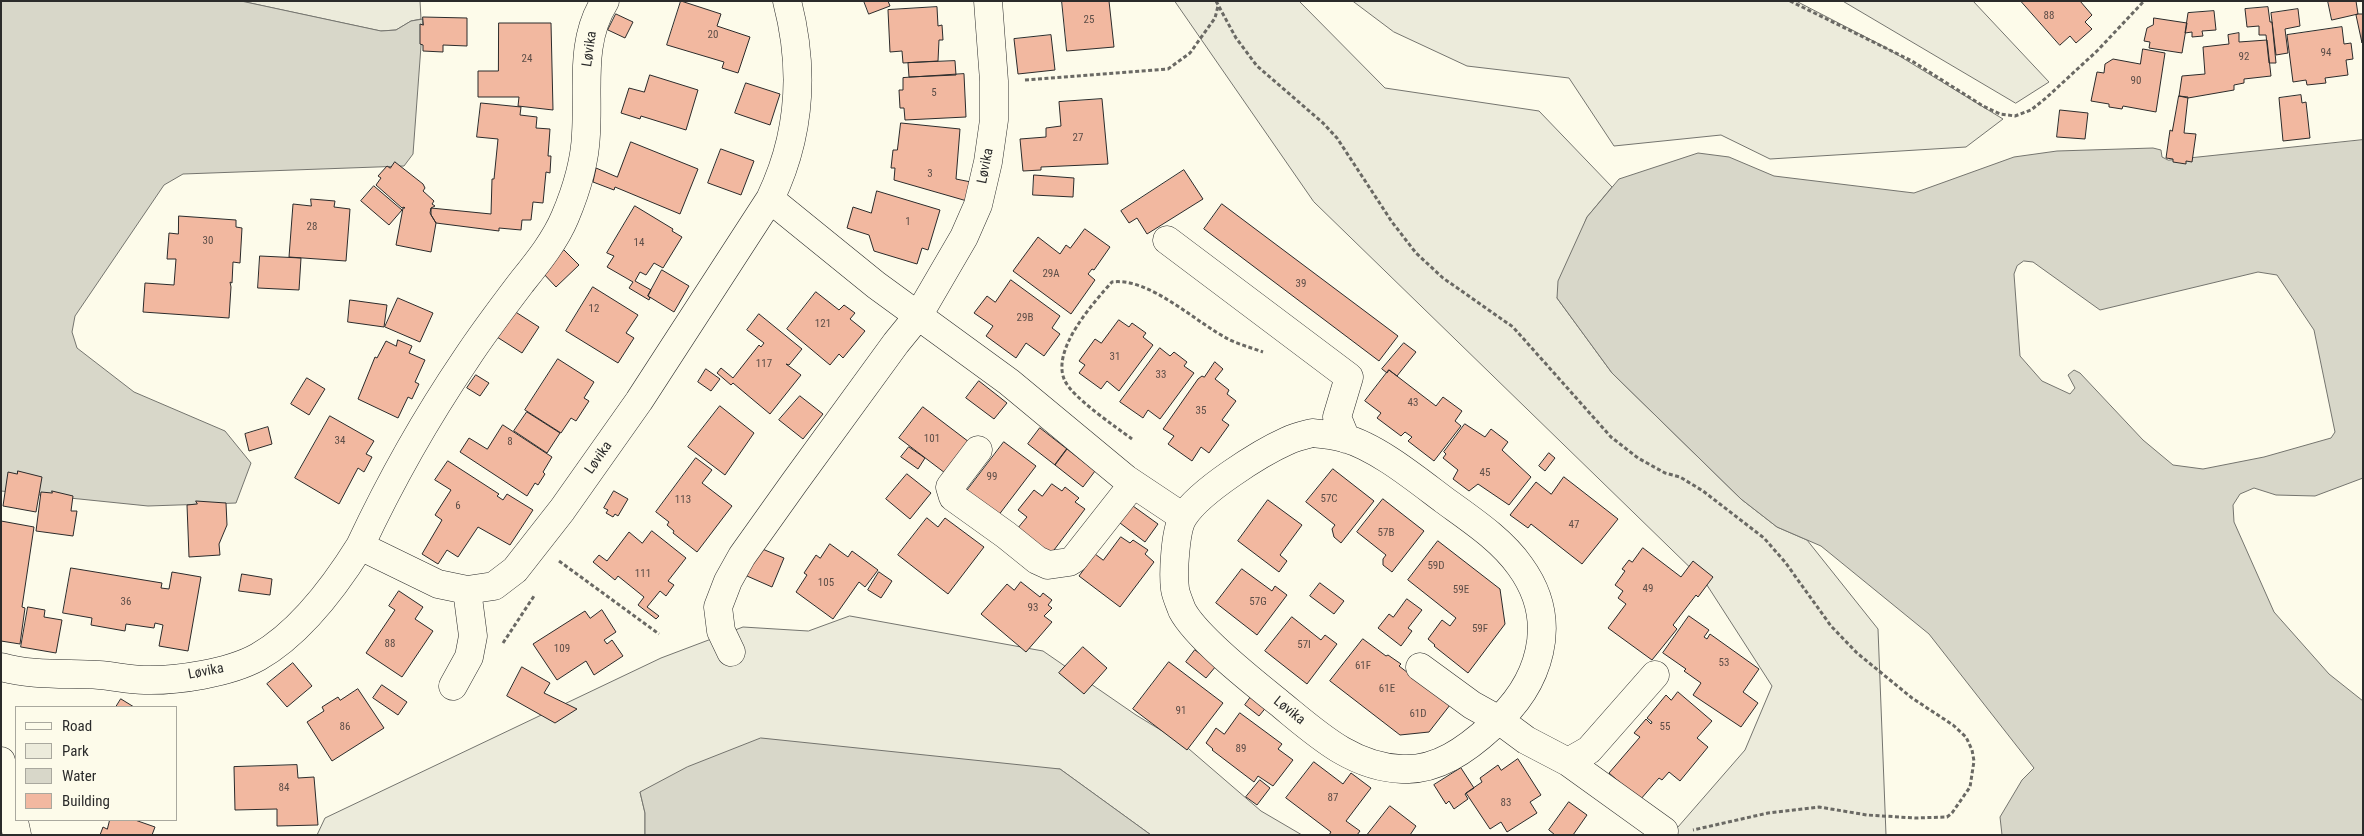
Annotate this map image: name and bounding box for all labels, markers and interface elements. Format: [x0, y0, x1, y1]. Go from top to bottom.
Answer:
house number: 88 [2044, 9, 2054, 23]
house number: 25 [1084, 13, 1094, 27]
house number: 20 [708, 28, 718, 42]
street label: Løvika [579, 30, 601, 68]
house number: 94 [2321, 46, 2331, 60]
house number: 92 [2239, 50, 2249, 64]
house number: 24 [522, 52, 532, 66]
house number: 90 [2131, 74, 2141, 88]
house number: 5 [931, 86, 937, 100]
house number: 27 [1073, 131, 1083, 145]
street label: Løvika [974, 147, 998, 185]
house number: 3 [927, 167, 933, 181]
house number: 1 [905, 215, 911, 229]
house number: 28 [307, 220, 317, 234]
house number: 30 [203, 234, 213, 248]
house number: 14 [634, 236, 644, 250]
house number: 29A [1042, 267, 1060, 281]
house number: 39 [1296, 277, 1306, 291]
house number: 12 [589, 302, 599, 316]
house number: 29B [1017, 311, 1033, 325]
house number: 121 [815, 317, 831, 331]
house number: 31 [1110, 350, 1120, 364]
house number: 117 [756, 357, 772, 371]
house number: 33 [1156, 368, 1166, 382]
house number: 43 [1408, 396, 1418, 410]
house number: 35 [1196, 404, 1206, 418]
house number: 101 [924, 432, 940, 446]
house number: 34 [335, 434, 345, 448]
house number: 8 [507, 435, 513, 449]
street label: Løvika [582, 438, 616, 478]
house number: 45 [1480, 466, 1490, 480]
house number: 99 [987, 470, 997, 484]
house number: 57C [1320, 492, 1338, 506]
house number: 113 [675, 493, 691, 507]
house number: 6 [455, 499, 461, 513]
house number: 47 [1569, 518, 1579, 532]
house number: 57B [1378, 526, 1394, 540]
house number: 59D [1427, 559, 1445, 573]
house number: 111 [635, 567, 651, 581]
house number: 105 [818, 576, 834, 590]
house number: 49 [1643, 582, 1653, 596]
house number: 59E [1453, 583, 1469, 597]
house number: 36 [121, 595, 131, 609]
house number: 57G [1249, 595, 1267, 609]
house number: 93 [1028, 601, 1038, 615]
house number: 59F [1472, 622, 1488, 636]
house number: 88 [385, 637, 395, 651]
house number: 57I [1297, 638, 1311, 652]
house number: 109 [554, 642, 570, 656]
house number: 53 [1719, 656, 1729, 670]
house number: 61F [1355, 659, 1371, 673]
street label: Løvika [187, 660, 225, 684]
house number: 61E [1379, 682, 1395, 696]
street label: Løvika [1270, 693, 1308, 729]
house number: 91 [1176, 704, 1186, 718]
legend [15, 706, 178, 821]
house number: 61D [1409, 707, 1427, 721]
text: Road [62, 717, 92, 735]
house number: 86 [340, 720, 350, 734]
house number: 55 [1660, 720, 1670, 734]
text: Park [62, 742, 89, 760]
house number: 89 [1236, 742, 1246, 756]
text: Water [62, 767, 96, 785]
house number: 84 [279, 781, 289, 795]
house number: 87 [1328, 791, 1338, 805]
text: Building [62, 792, 110, 810]
house number: 83 [1501, 796, 1511, 810]

